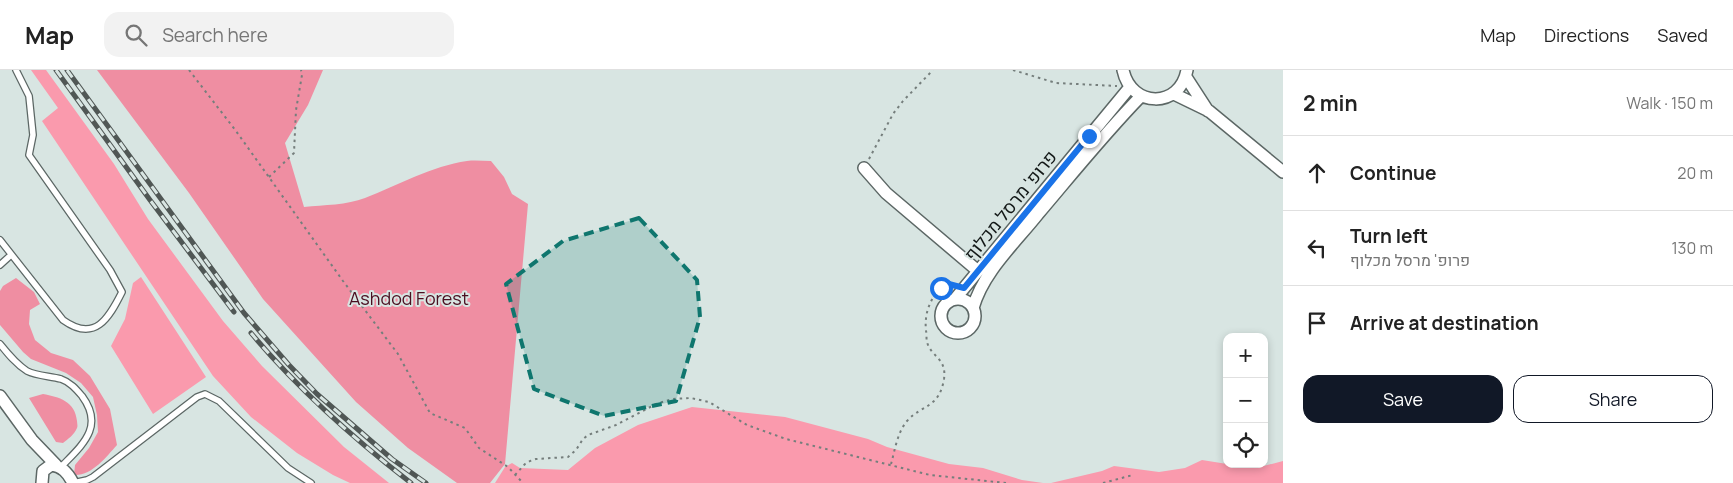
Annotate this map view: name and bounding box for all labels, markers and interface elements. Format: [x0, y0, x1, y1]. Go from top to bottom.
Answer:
search box [104, 12, 454, 57]
text: Map [25, 18, 74, 51]
icon: search [122, 21, 150, 49]
text: Search here [162, 22, 268, 48]
text: Map [1480, 23, 1516, 47]
text: Directions [1544, 23, 1629, 47]
text: Saved [1657, 23, 1708, 47]
text: 2 min [1303, 89, 1358, 117]
text: Walk · 150 m [1626, 92, 1713, 114]
route end [1078, 125, 1101, 148]
street label: פרופ' מרסל מכלוף [958, 145, 1062, 265]
icon: ahead [1303, 159, 1331, 187]
text: Continue [1350, 160, 1436, 186]
text: 20 m [1677, 162, 1713, 184]
text: Turn left [1350, 223, 1428, 249]
icon: left [1303, 234, 1331, 262]
text: 130 m [1671, 237, 1713, 259]
text: פרופ' מרסל מכלוף [1350, 249, 1470, 271]
route start [930, 277, 953, 300]
park label: Ashdod Forest [349, 286, 469, 310]
icon: arrive [1303, 309, 1331, 337]
text: Arrive at destination [1350, 310, 1539, 336]
map controls [1223, 333, 1268, 468]
button: + [1223, 333, 1268, 378]
button: Save [1303, 375, 1503, 423]
button: Share [1513, 375, 1713, 423]
button: − [1223, 378, 1268, 423]
button: locate [1223, 423, 1268, 468]

